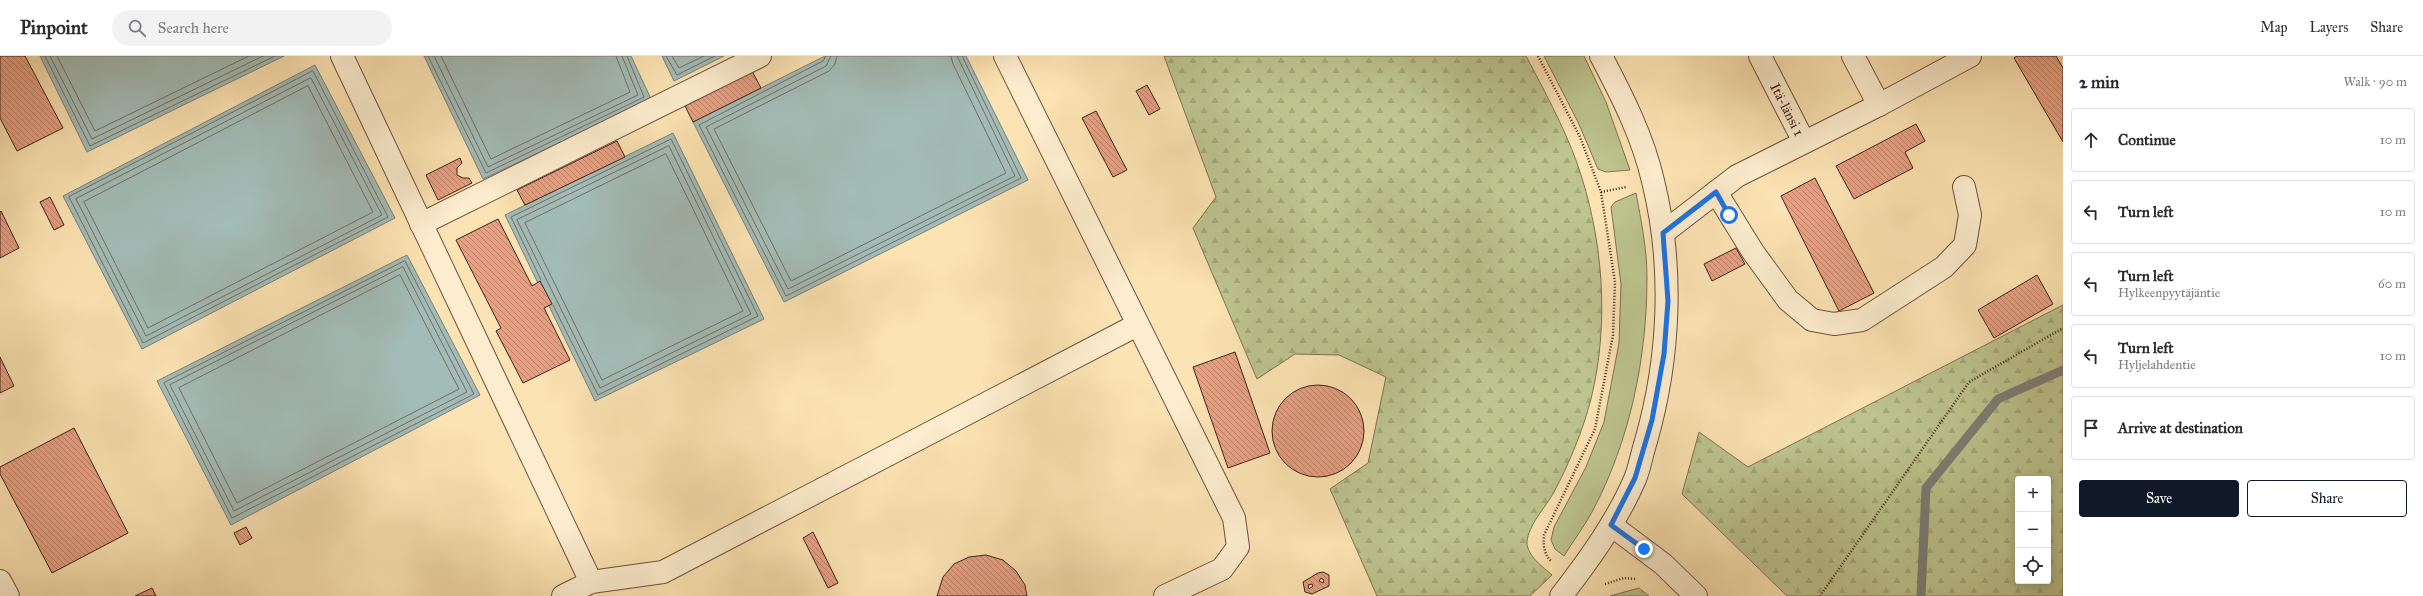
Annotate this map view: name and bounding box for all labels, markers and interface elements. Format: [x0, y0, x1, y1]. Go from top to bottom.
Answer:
search box [112, 10, 392, 46]
text: Pinpoint [20, 16, 88, 39]
icon: search [126, 17, 148, 39]
text: Search here [158, 19, 229, 37]
text: Map [2260, 19, 2288, 36]
text: Layers [2310, 19, 2348, 36]
text: Share [2370, 19, 2403, 36]
text: 2 min [2079, 72, 2119, 93]
text: Walk · 90 m [2344, 74, 2407, 90]
street label: Itä-länsi 1 [1767, 80, 1808, 139]
icon: ahead [2080, 129, 2102, 151]
text: Continue [2118, 131, 2176, 149]
text: 10 m [2380, 132, 2406, 148]
icon: left [2080, 201, 2102, 223]
text: Turn left [2118, 203, 2174, 221]
text: 10 m [2380, 204, 2406, 220]
route start [1720, 206, 1738, 224]
text: Turn left [2118, 267, 2174, 285]
icon: left [2080, 273, 2102, 295]
text: 60 m [2378, 276, 2406, 292]
text: Hylkeenpyytäjäntie [2118, 285, 2220, 301]
text: Turn left [2118, 339, 2174, 357]
icon: left [2080, 345, 2102, 367]
text: 10 m [2380, 348, 2406, 364]
text: Hyljelahdentie [2118, 357, 2196, 373]
icon: arrive [2080, 417, 2102, 439]
text: Arrive at destination [2118, 419, 2243, 437]
map controls [2015, 476, 2051, 584]
button: + [2015, 476, 2051, 512]
button: Save [2079, 480, 2239, 517]
button: Share [2247, 480, 2407, 517]
button: − [2015, 512, 2051, 548]
route end [1635, 540, 1653, 558]
button: locate [2015, 548, 2051, 584]

